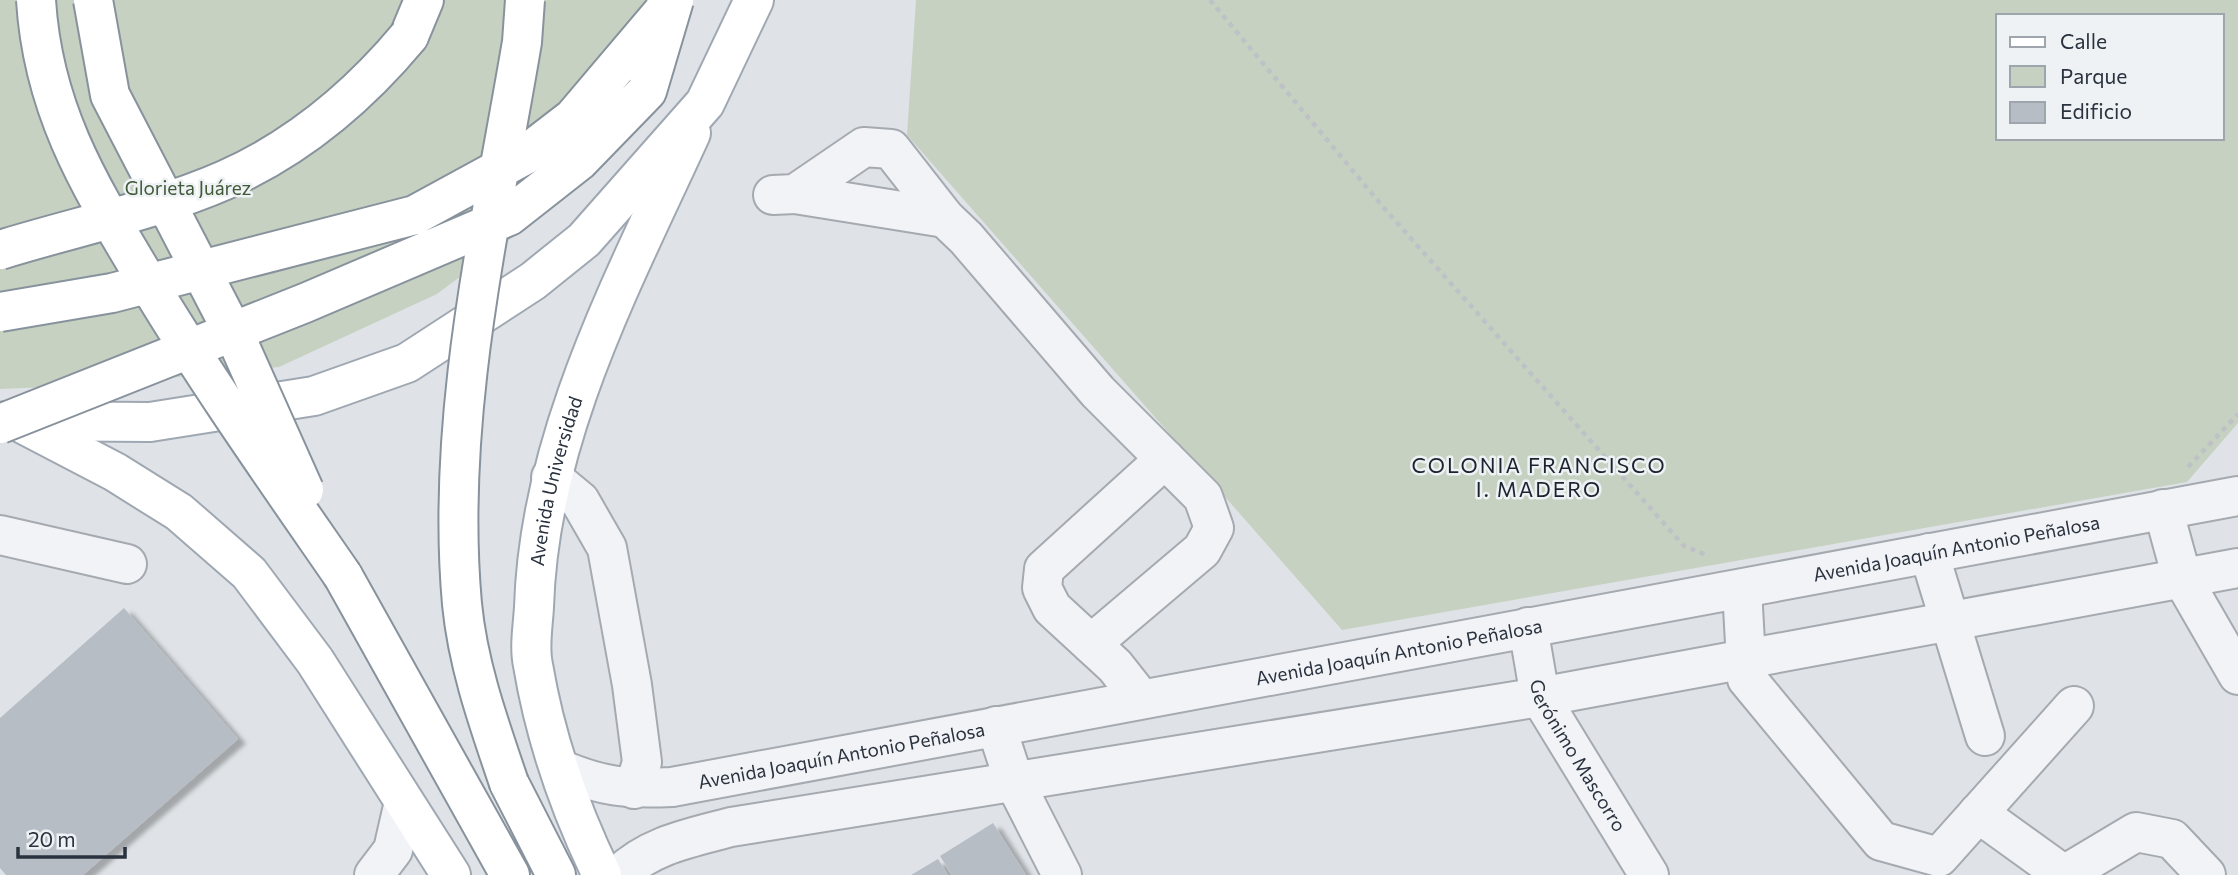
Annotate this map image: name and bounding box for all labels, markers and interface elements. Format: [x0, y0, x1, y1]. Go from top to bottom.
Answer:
legend [1996, 14, 2224, 140]
text: Calle [2060, 28, 2107, 53]
text: Parque [2060, 63, 2127, 88]
text: Edificio [2060, 98, 2132, 123]
park label: Glorieta Juárez [125, 176, 251, 199]
street label: Avenida Universidad [525, 393, 587, 567]
district label: COLONIA FRANCISCO I. MADERO [1411, 452, 1667, 501]
street label: Avenida Joaquín Antonio Peñalosa [1811, 510, 2101, 586]
street label: Avenida Joaquín Antonio Peñalosa [1254, 614, 1544, 689]
street label: Gerónimo Mascorro [1526, 677, 1632, 836]
street label: Avenida Joaquín Antonio Peñalosa [696, 717, 986, 793]
scale bar [18, 816, 124, 860]
text: 20 m [28, 826, 76, 851]

